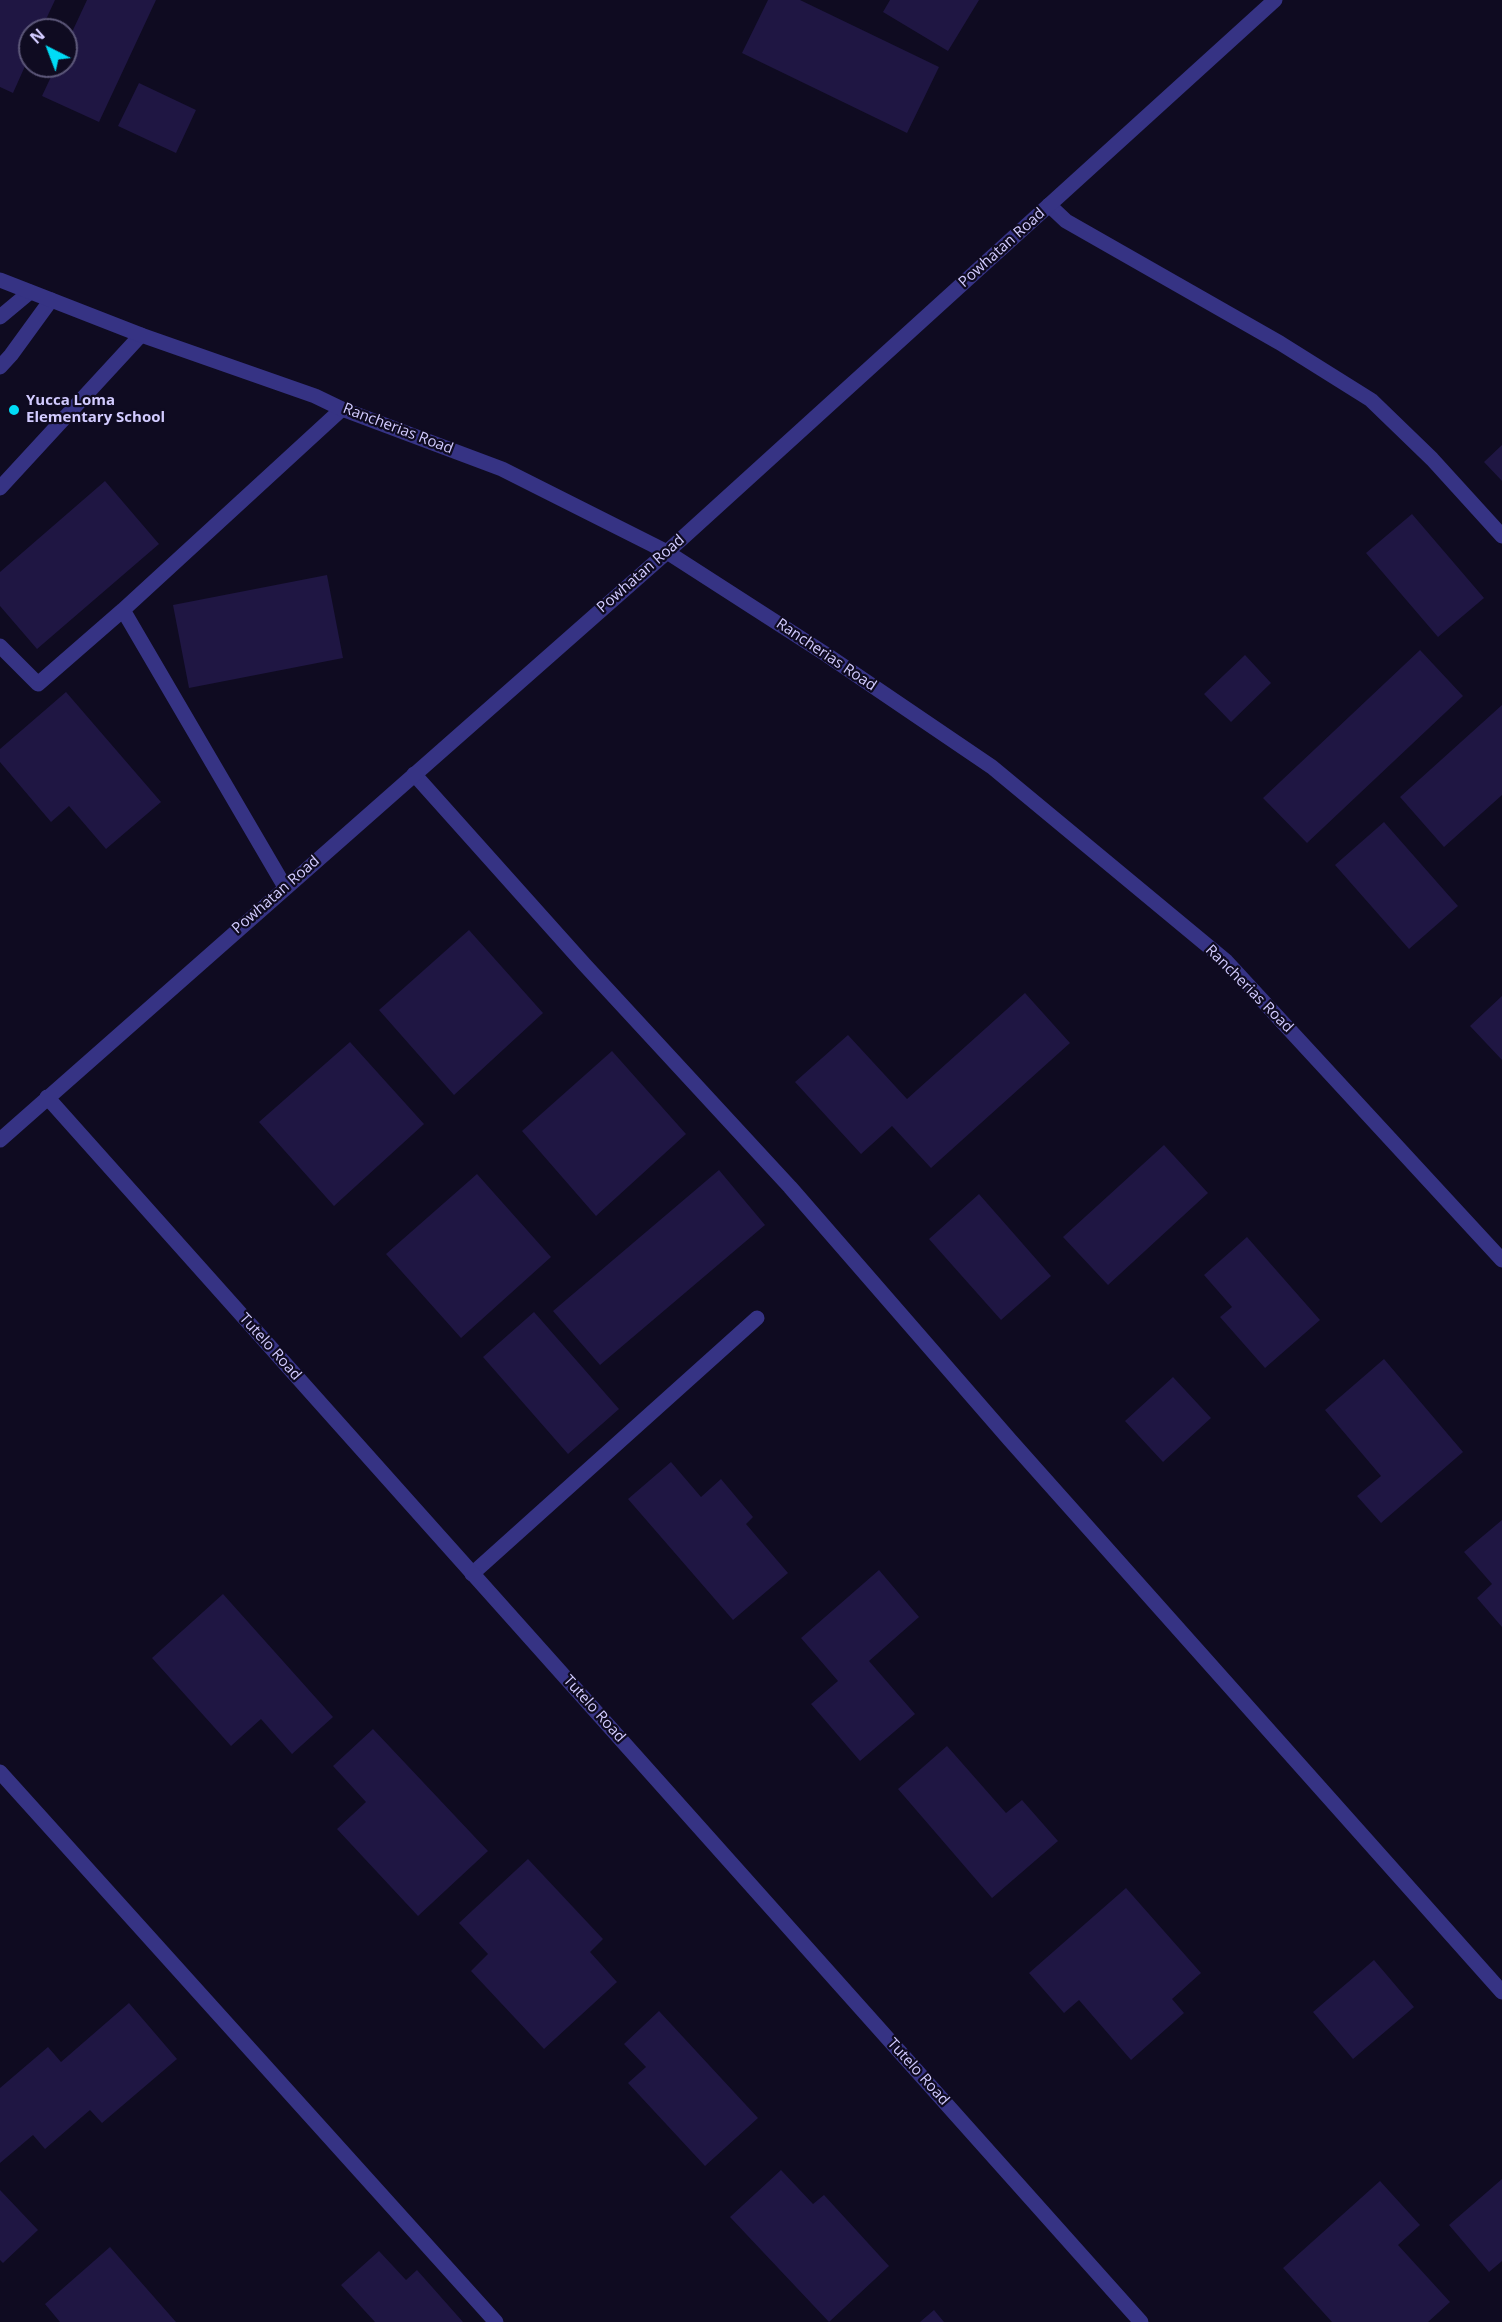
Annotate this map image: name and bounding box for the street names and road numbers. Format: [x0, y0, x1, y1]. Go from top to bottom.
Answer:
street label: Powhatan Road [955, 205, 1049, 291]
street label: Rancherias Road [340, 400, 456, 458]
street label: Powhatan Road [594, 531, 688, 617]
street label: Rancherias Road [773, 615, 879, 695]
street label: Powhatan Road [229, 852, 323, 938]
street label: Rancherias Road [1201, 941, 1297, 1037]
street label: Tutelo Road [235, 1310, 305, 1384]
street label: Tutelo Road [559, 1672, 629, 1746]
street label: Tutelo Road [883, 2035, 953, 2109]

